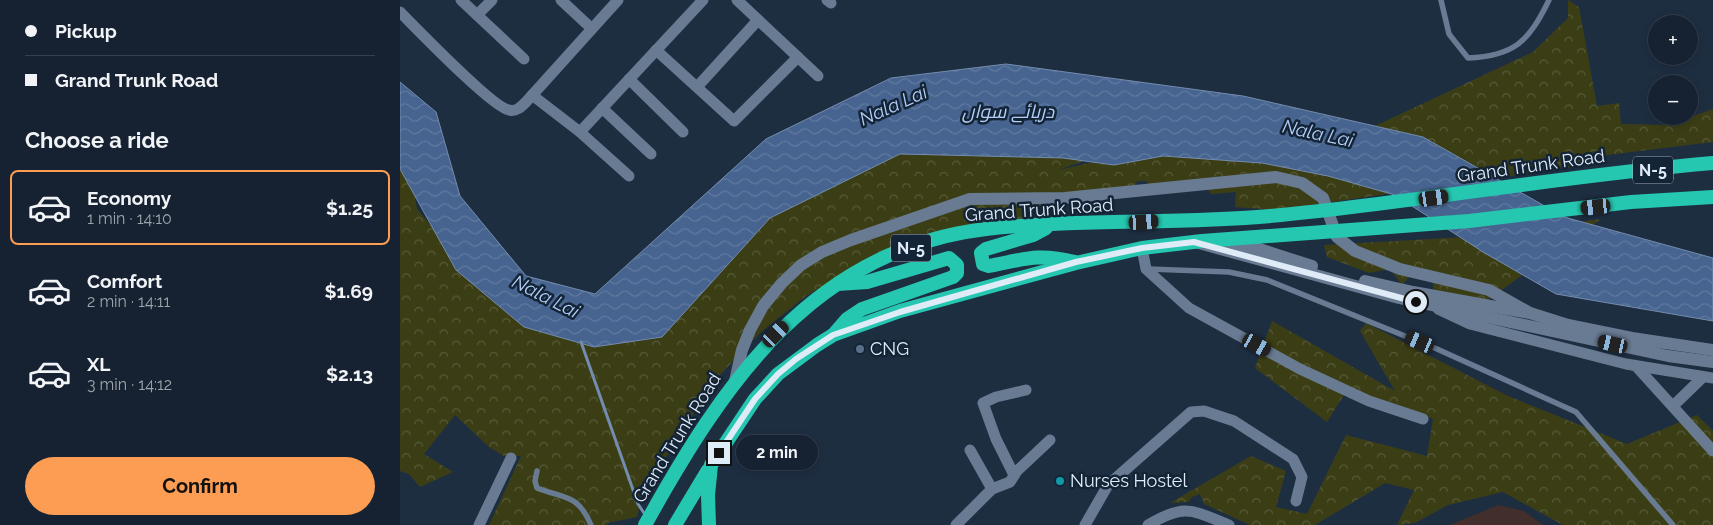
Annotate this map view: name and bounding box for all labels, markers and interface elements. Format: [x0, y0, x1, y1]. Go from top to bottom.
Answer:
map controls [1648, 15, 1698, 125]
button: + [1648, 15, 1698, 65]
text: Pickup [55, 20, 117, 42]
text: Grand Trunk Road [55, 69, 218, 91]
button: − [1648, 75, 1698, 125]
water label: Nala Lai [856, 80, 931, 130]
water label: دریائے سواں [962, 100, 1055, 123]
water label: Nala Lai [1281, 115, 1356, 151]
text: Choose a ride [25, 127, 169, 153]
street label: Grand Trunk Road [1456, 145, 1606, 186]
road number: N-5 [1633, 156, 1673, 184]
icon: car [27, 185, 72, 230]
text: Economy [87, 187, 171, 209]
car [1418, 188, 1449, 208]
street label: Grand Trunk Road [964, 194, 1114, 225]
text: $1.25 [326, 197, 373, 219]
car [1580, 198, 1611, 216]
text: 1 min · 14:10 [87, 209, 172, 228]
car [1128, 214, 1159, 230]
road number: N-5 [891, 234, 931, 262]
icon: car [27, 268, 72, 313]
text: Comfort [87, 270, 162, 292]
water label: Nala Lai [509, 270, 584, 323]
text: $1.69 [325, 280, 373, 302]
route start [1405, 291, 1427, 313]
text: 2 min · 14:11 [87, 292, 170, 311]
car [760, 318, 791, 350]
car [1403, 329, 1436, 355]
car [1240, 331, 1273, 359]
car [1596, 333, 1629, 355]
place label: CNG [870, 338, 909, 359]
marker: CNG [854, 343, 866, 355]
icon: car [27, 351, 72, 396]
text: XL [87, 353, 110, 375]
text: $2.13 [326, 363, 373, 385]
street label: Grand Trunk Road [628, 369, 725, 506]
text: 3 min · 14:12 [87, 375, 172, 394]
callout: 2 min [736, 436, 819, 470]
route end [708, 442, 730, 464]
text: 2 min [756, 443, 798, 462]
button: Confirm [25, 457, 375, 515]
place label: Nurses Hostel [1070, 470, 1187, 491]
marker: Nurses Hostel [1054, 475, 1066, 487]

